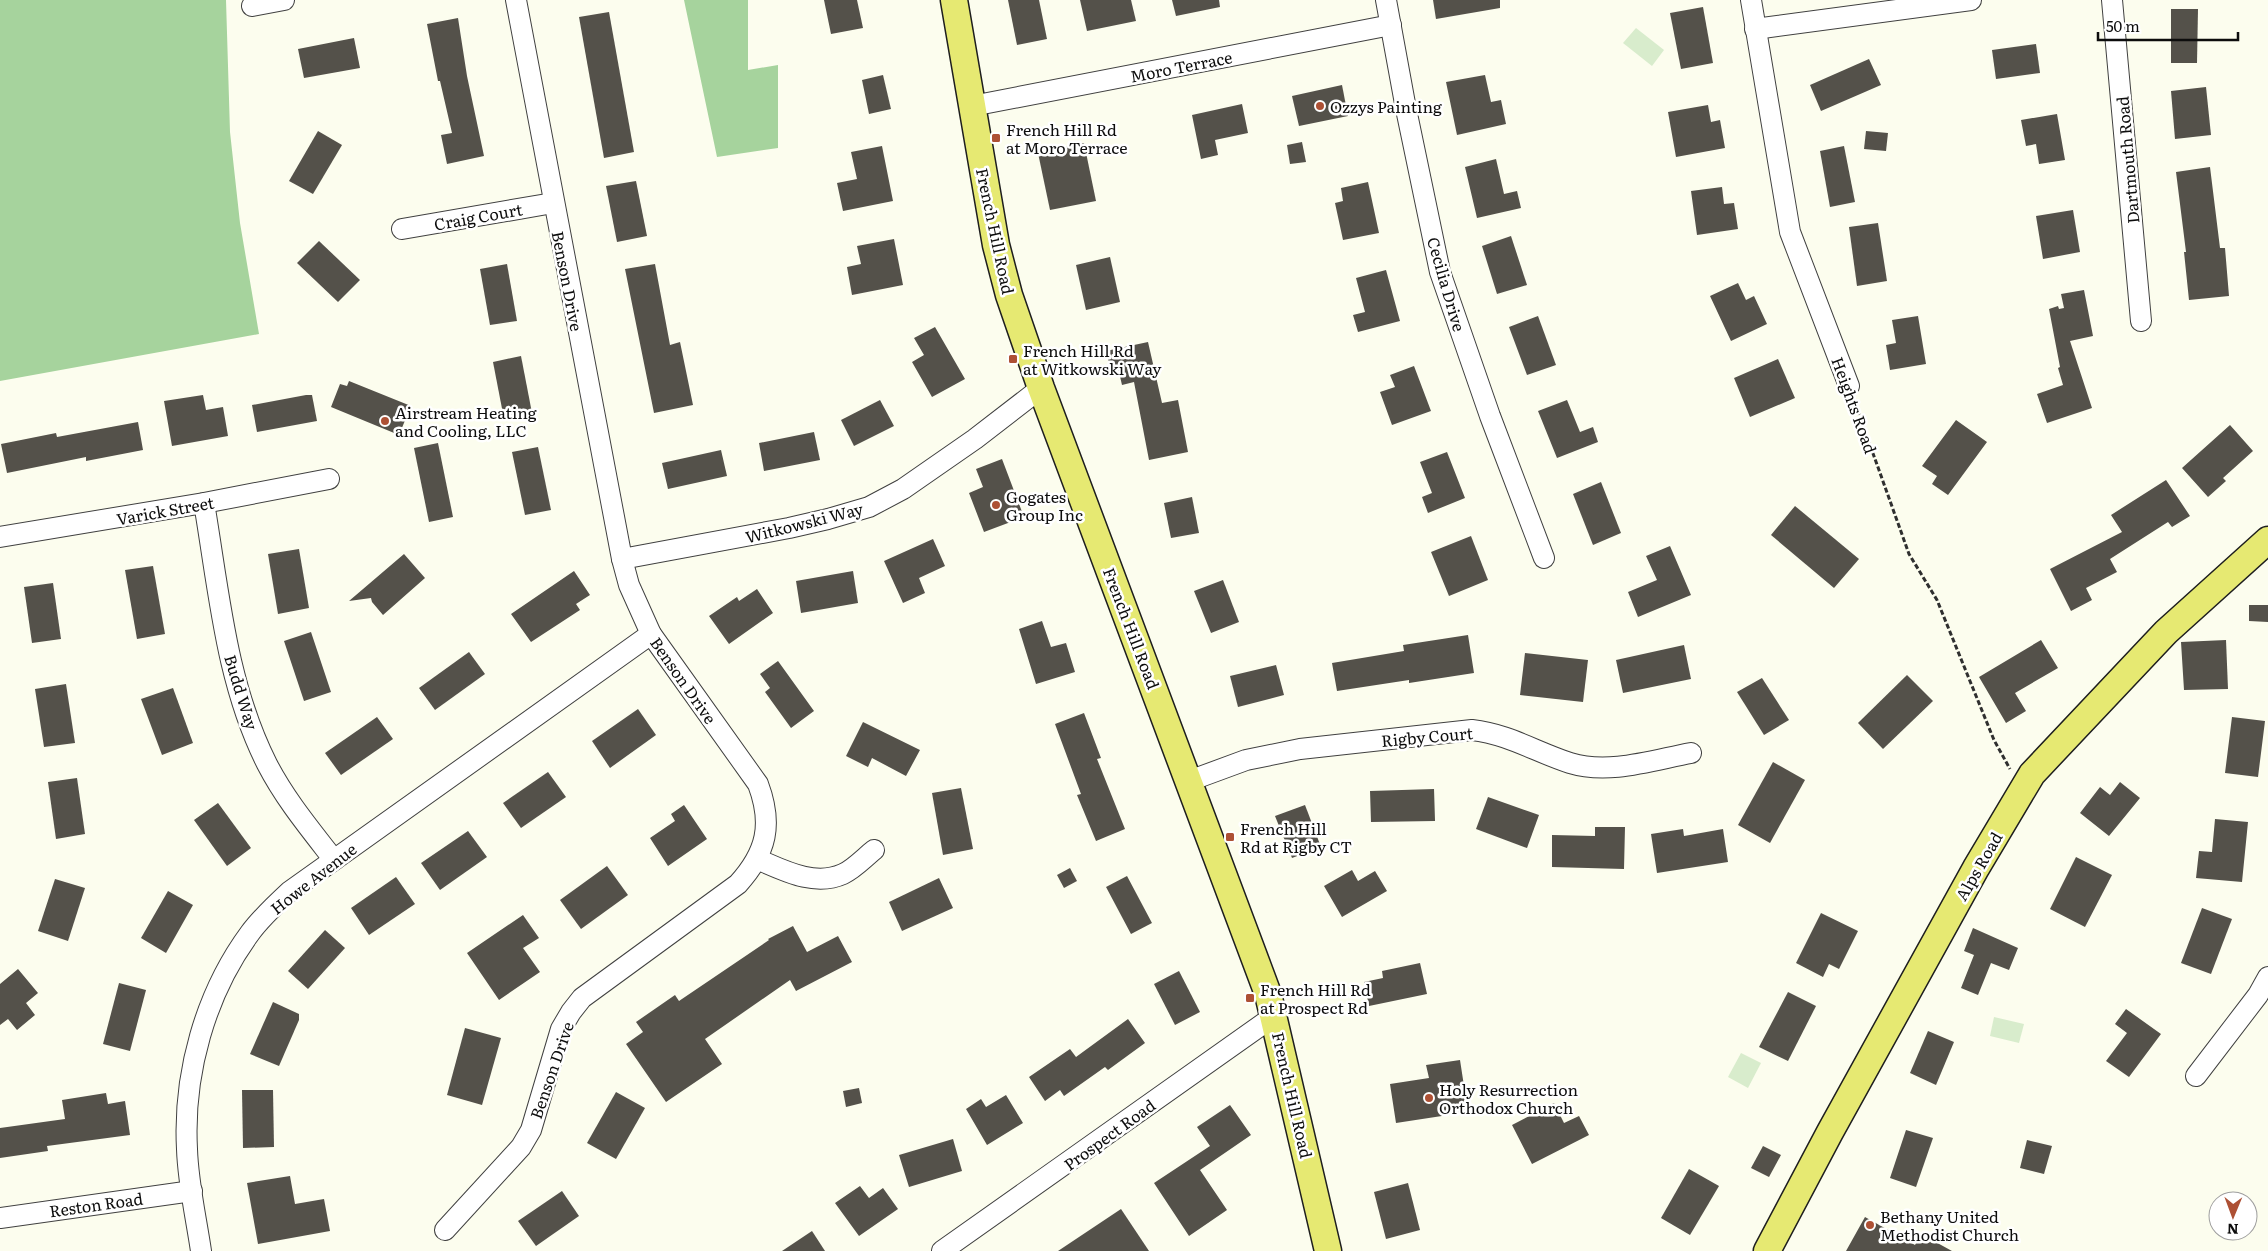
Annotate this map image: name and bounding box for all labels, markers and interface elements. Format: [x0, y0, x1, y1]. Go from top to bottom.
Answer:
scale bar [2098, 10, 2238, 42]
text: 50 m [2106, 14, 2140, 37]
street label: Moro Terrace [1128, 44, 1234, 88]
place label: Ozzys Painting [1330, 94, 1442, 118]
street label: Dartmouth Road [2109, 95, 2145, 225]
marker: Ozzys Painting [1314, 100, 1326, 112]
place label: French Hill Rd at Moro Terrace [1006, 117, 1127, 159]
marker: French Hill Rd at Moro Terrace [990, 132, 1002, 144]
street label: French Hill Road [971, 166, 1021, 297]
street label: Craig Court [432, 196, 525, 236]
street label: Benson Drive [547, 229, 589, 333]
street label: Cecilia Drive [1422, 234, 1472, 334]
place label: French Hill Rd at Witkowski Way [1023, 338, 1162, 380]
marker: French Hill Rd at Witkowski Way [1007, 353, 1019, 365]
street label: Heights Road [1826, 353, 1884, 457]
place label: Airstream Heating and Cooling, LLC [395, 400, 537, 442]
marker: Airstream Heating and Cooling, LLC [379, 415, 391, 427]
place label: Gogates Group Inc [1006, 484, 1083, 526]
street label: Varick Street [114, 490, 216, 530]
street label: Witkowski Way [743, 496, 866, 548]
marker: Gogates Group Inc [990, 499, 1002, 511]
street label: French Hill Road [1098, 564, 1166, 693]
street label: Benson Drive [645, 632, 723, 728]
street label: Budd Way [219, 651, 265, 733]
street label: Rigby Court [1380, 720, 1474, 752]
place label: French Hill Rd at Rigby CT [1240, 816, 1352, 858]
street label: Alps Road [1949, 827, 2007, 905]
marker: French Hill Rd at Rigby CT [1224, 831, 1236, 843]
street label: Howe Avenue [265, 837, 361, 919]
place label: French Hill Rd at Prospect Rd [1260, 977, 1371, 1019]
marker: French Hill Rd at Prospect Rd [1244, 992, 1256, 1004]
street label: Benson Drive [523, 1018, 579, 1122]
street label: French Hill Road [1267, 1030, 1319, 1161]
place label: Holy Resurrection Orthodox Church [1439, 1077, 1578, 1119]
street label: Prospect Road [1058, 1092, 1160, 1175]
marker: Holy Resurrection Orthodox Church [1423, 1092, 1435, 1104]
street label: Reston Road [48, 1186, 145, 1222]
north arrow [2208, 1191, 2258, 1241]
place label: Bethany United Methodist Church [1880, 1204, 2020, 1246]
marker: Bethany United Methodist Church [1864, 1219, 1876, 1231]
text: N [2226, 1220, 2239, 1240]

